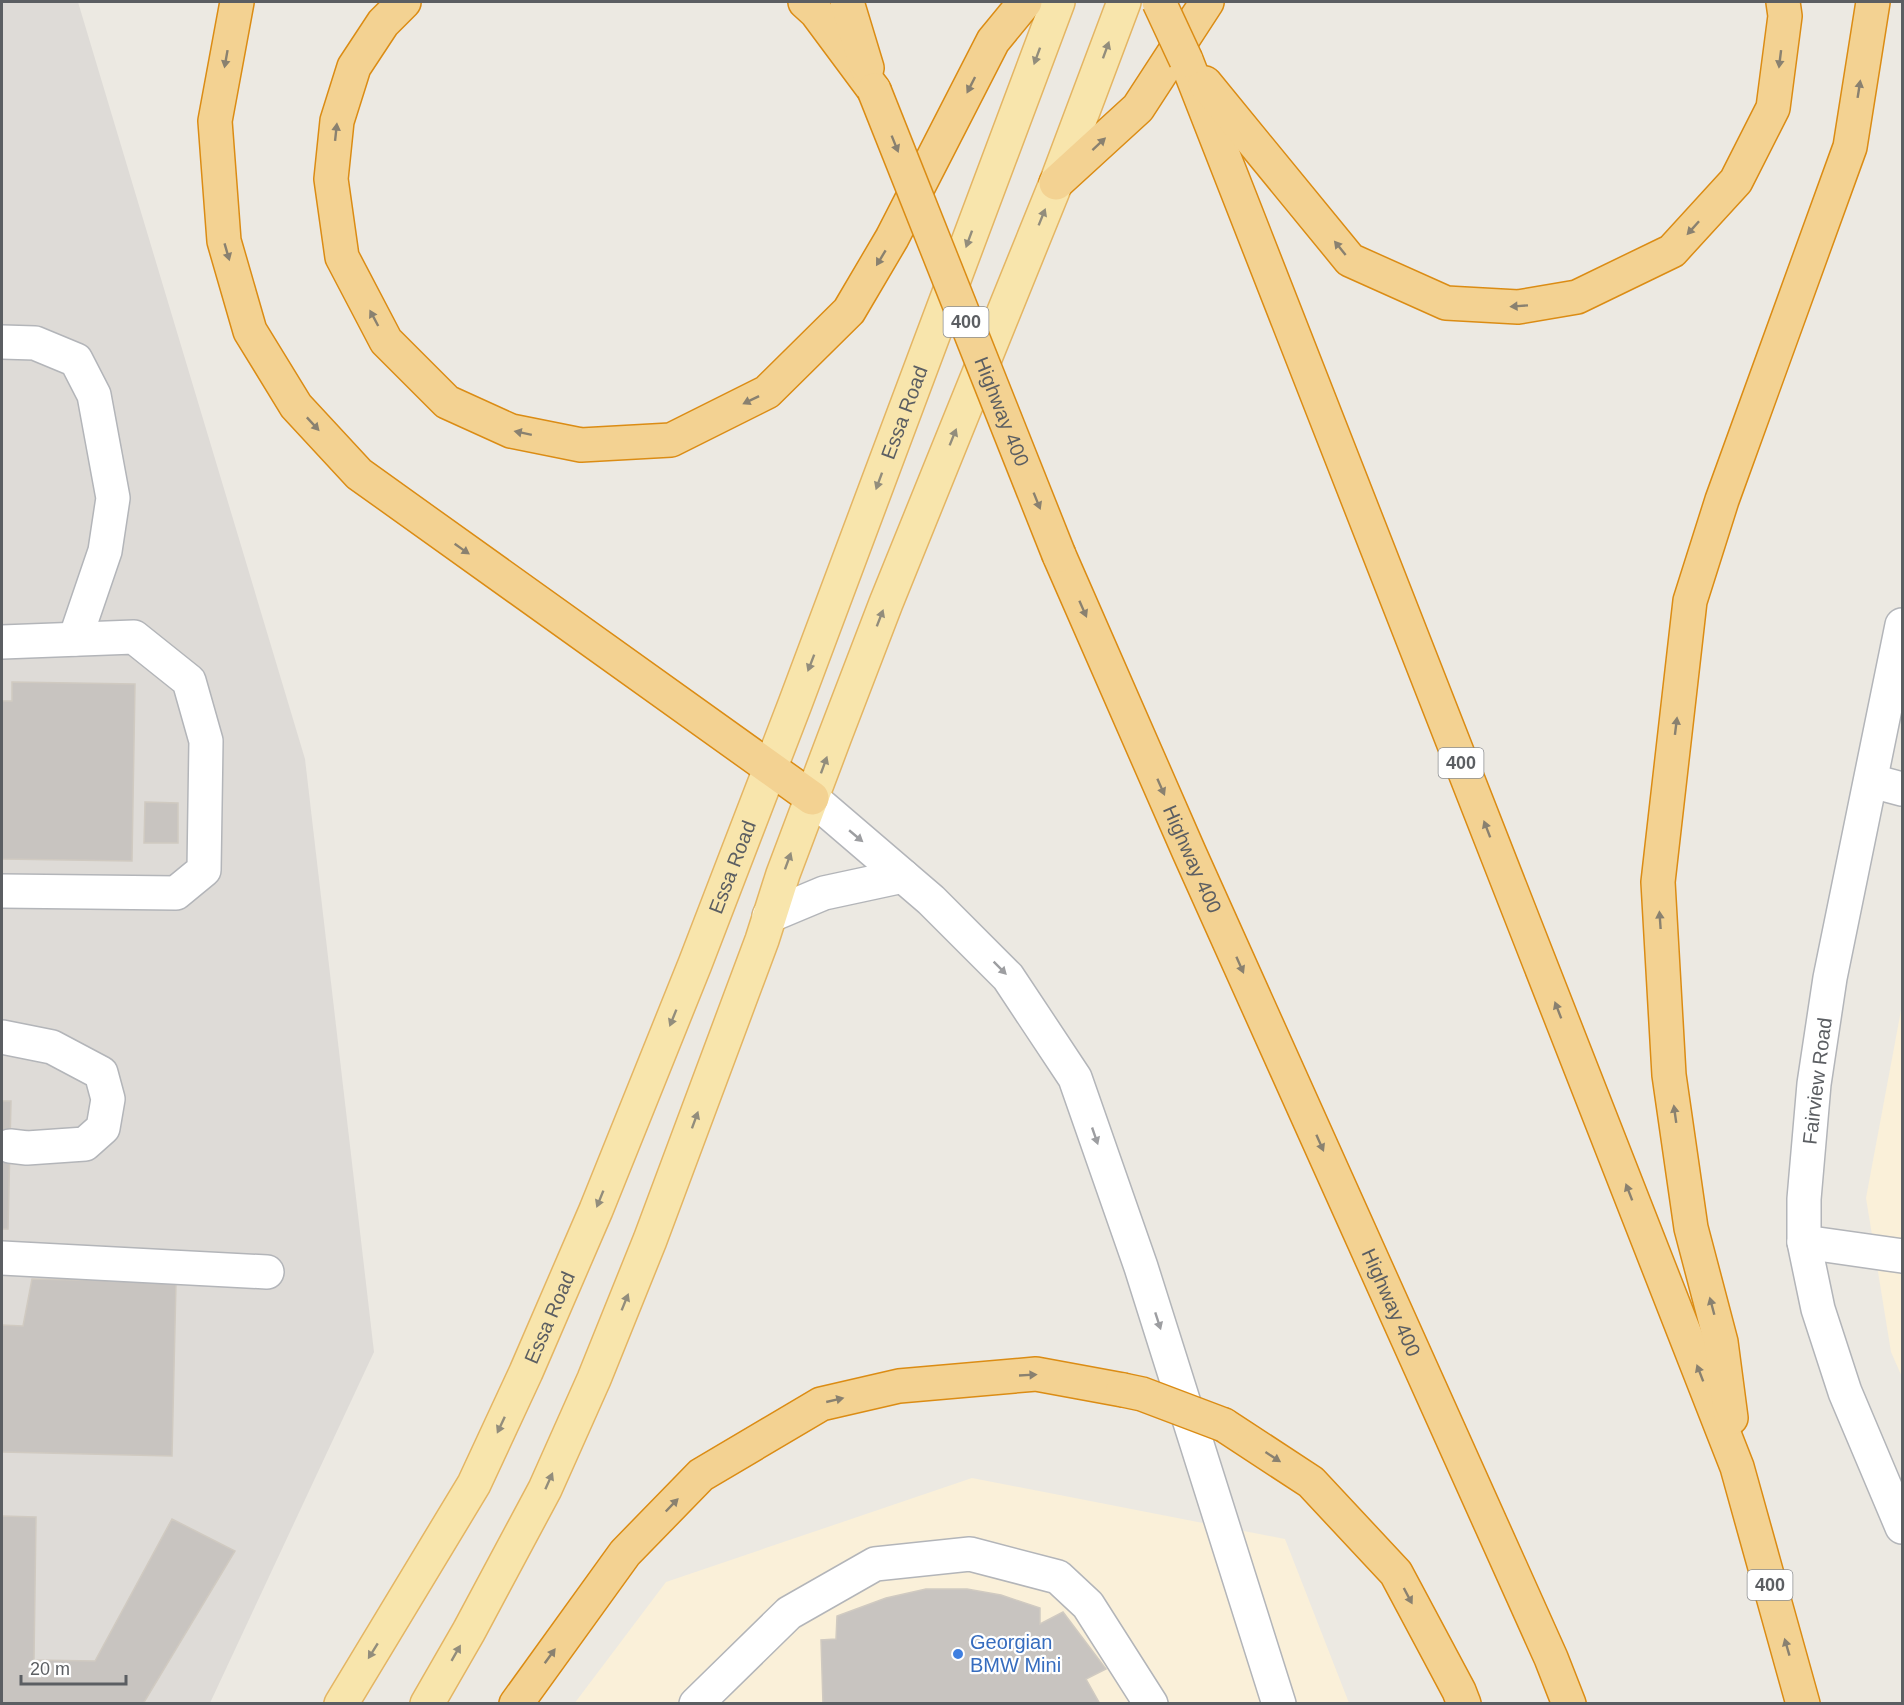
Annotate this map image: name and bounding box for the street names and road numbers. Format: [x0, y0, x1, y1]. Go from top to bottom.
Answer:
road number: 400 [944, 307, 988, 337]
street label: Highway 400 [970, 354, 1034, 469]
street label: Essa Road [877, 363, 932, 462]
road number: 400 [1438, 748, 1484, 778]
street label: Highway 400 [1159, 802, 1226, 916]
street label: Essa Road [704, 818, 760, 917]
street label: Fairview Road [1798, 1016, 1836, 1146]
street label: Highway 400 [1358, 1245, 1425, 1360]
street label: Essa Road [520, 1268, 579, 1367]
road number: 400 [1748, 1570, 1792, 1600]

